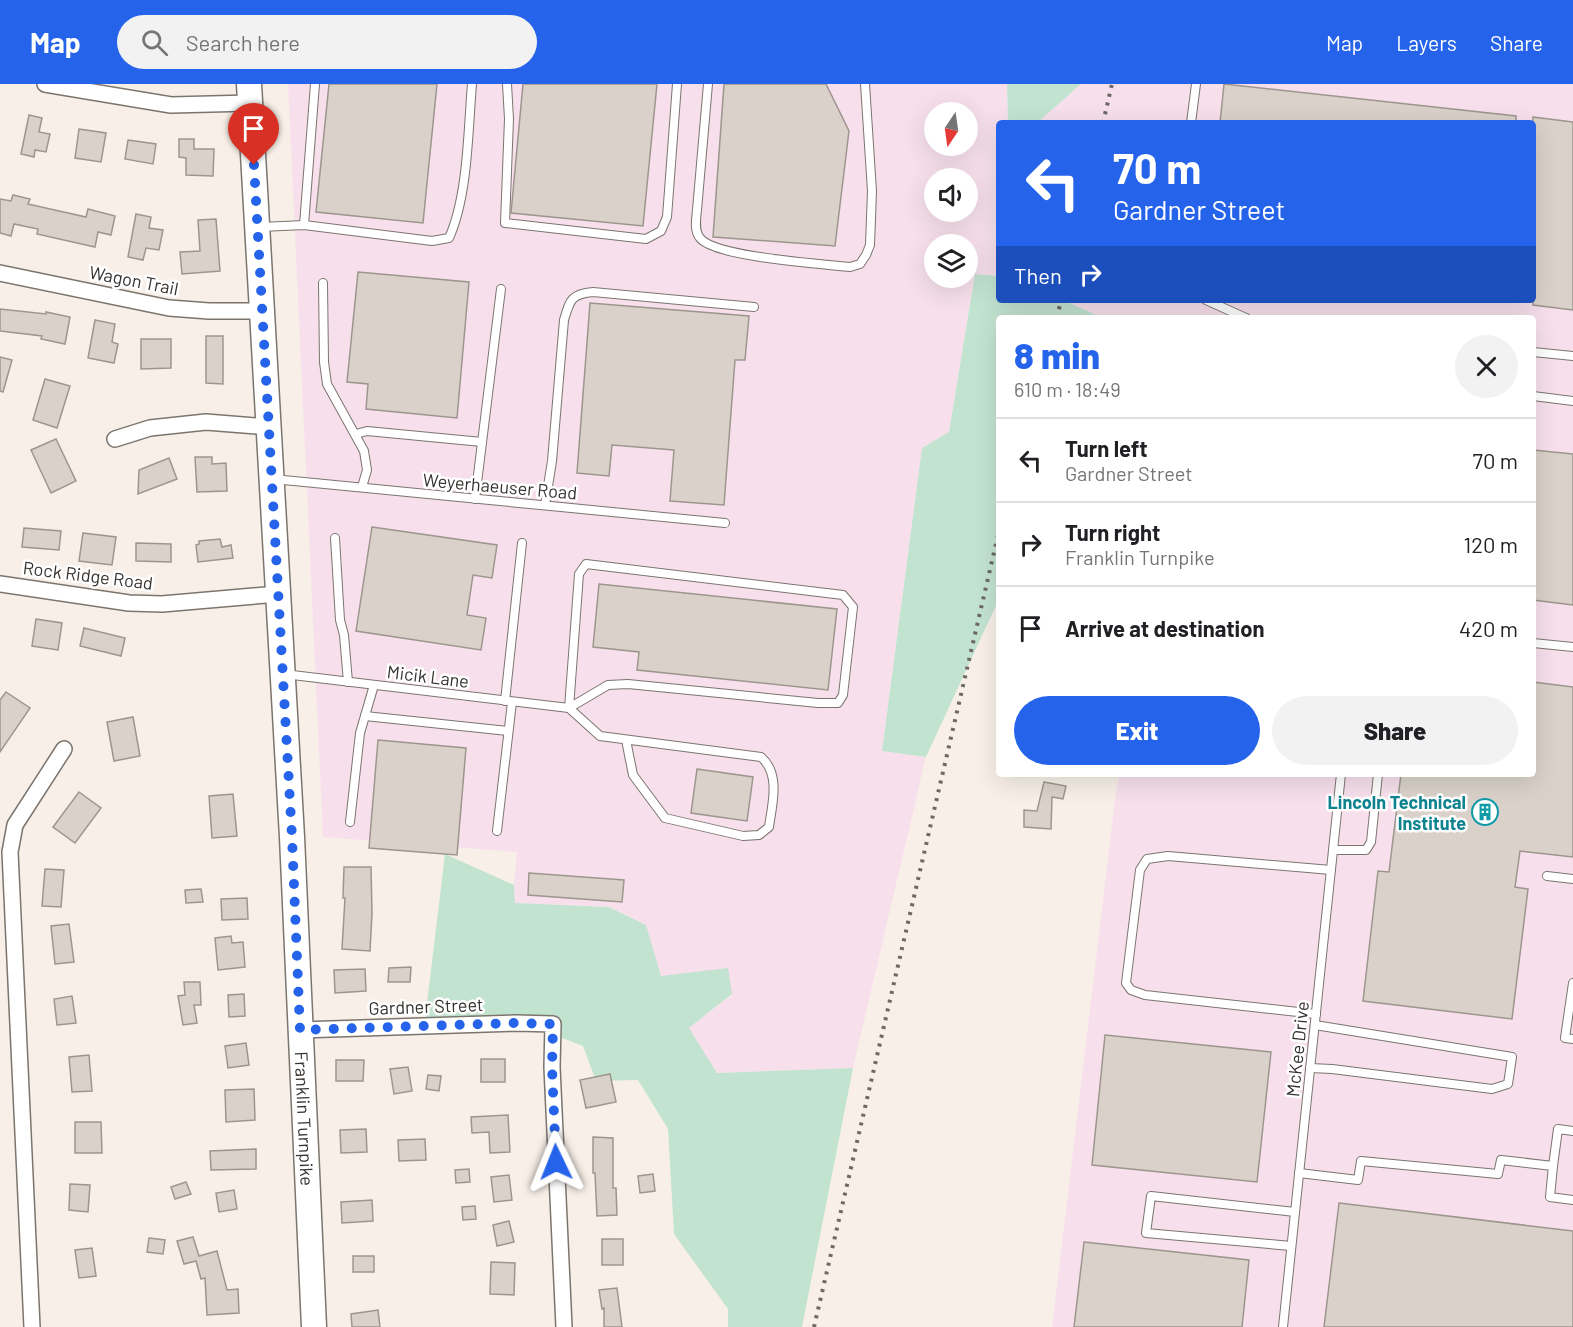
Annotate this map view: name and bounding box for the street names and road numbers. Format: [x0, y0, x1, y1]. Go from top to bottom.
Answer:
street label: Wagon Trail [87, 261, 181, 299]
street label: Weyerhaeuser Road [422, 468, 578, 504]
street label: Rock Ridge Road [22, 556, 154, 594]
street label: Micik Lane [386, 660, 470, 692]
street label: Gardner Street [368, 993, 484, 1019]
street label: McKee Drive [1281, 1000, 1313, 1098]
street label: Franklin Turnpike [291, 1051, 319, 1186]

